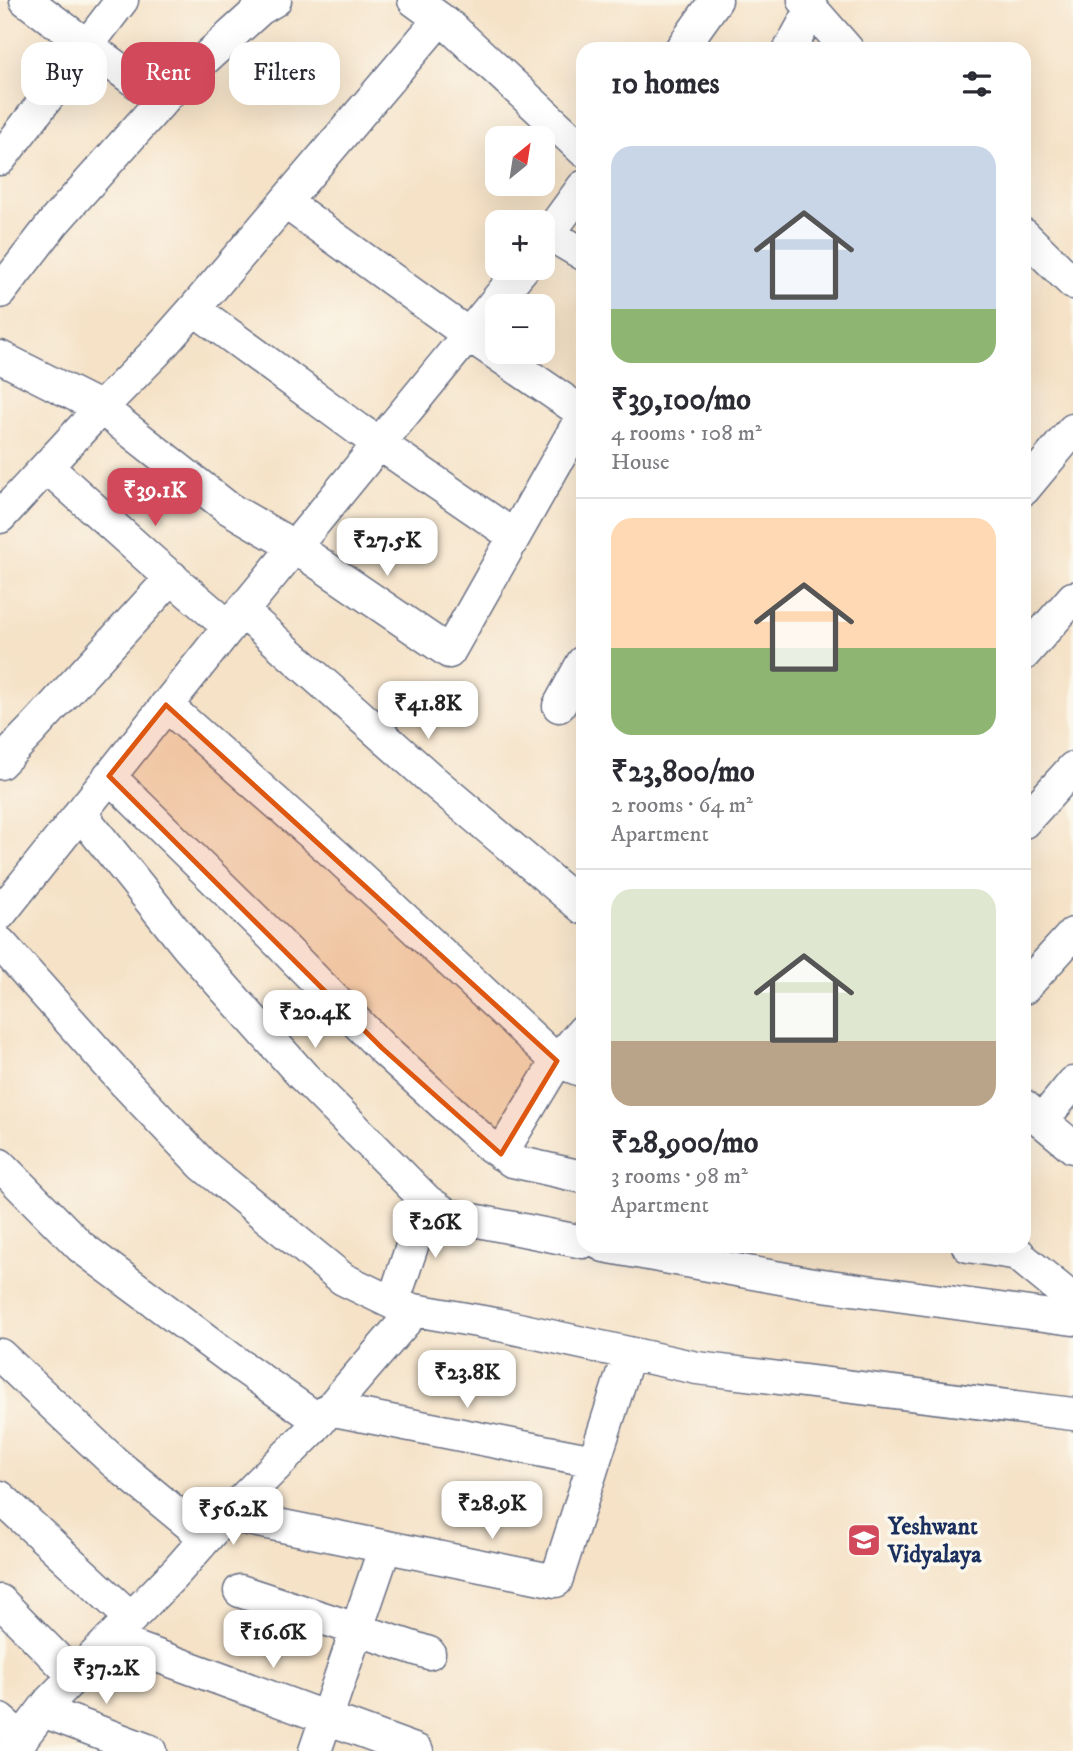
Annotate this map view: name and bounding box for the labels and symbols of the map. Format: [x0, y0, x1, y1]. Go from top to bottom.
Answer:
north arrow [485, 126, 555, 196]
pin: ₹39.1K [98, 468, 212, 528]
pin: ₹27.5K [330, 518, 444, 578]
pin: ₹41.8K [371, 682, 485, 741]
pin: ₹20.4K [258, 990, 372, 1050]
pin: ₹26K [394, 1200, 476, 1260]
pin: ₹23.8K [410, 1350, 524, 1410]
pin: ₹28.9K [435, 1482, 549, 1541]
pin: ₹56.2K [176, 1488, 290, 1547]
place label: Yeshwant Vidyalaya [887, 1512, 982, 1570]
school or university icon: Yeshwant Vidyalaya [845, 1521, 883, 1559]
pin: ₹16.6K [216, 1610, 330, 1670]
pin: ₹37.2K [49, 1646, 163, 1706]

